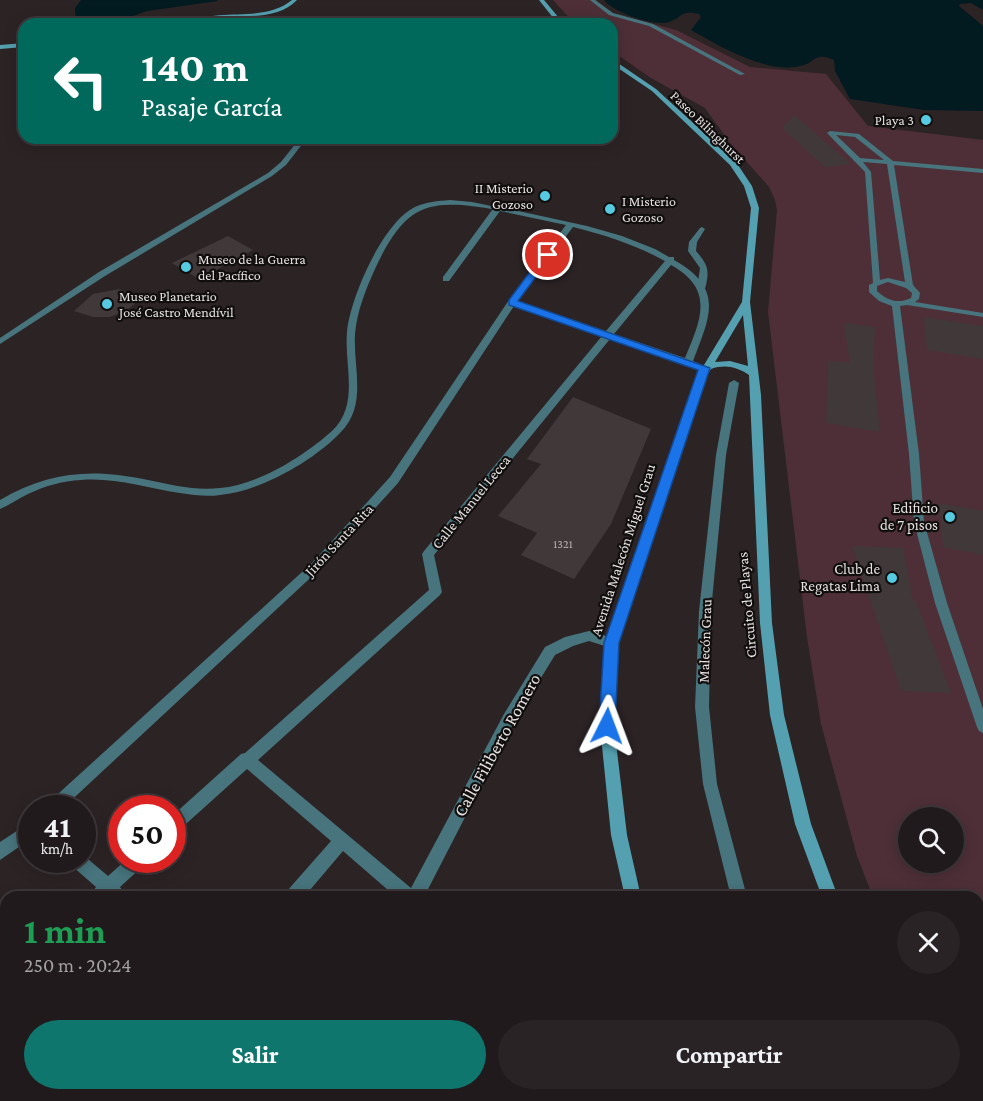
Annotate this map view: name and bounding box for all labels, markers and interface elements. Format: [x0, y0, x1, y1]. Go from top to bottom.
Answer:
icon: left [42, 42, 120, 120]
text: 140 m [141, 43, 249, 90]
street label: Paseo Bilinghurst [667, 87, 749, 167]
text: Pasaje García [141, 92, 283, 122]
place label: Playa 3 [875, 112, 914, 128]
marker: Playa 3 [919, 113, 933, 127]
place label: II Misterio Gozoso [475, 180, 533, 212]
marker: II Misterio Gozoso [538, 189, 552, 203]
place label: I Misterio Gozoso [622, 193, 676, 225]
marker: I Misterio Gozoso [603, 202, 617, 216]
pin [522, 229, 573, 280]
icon: arrive [531, 238, 564, 271]
place label: Museo de la Guerra del Pacífico [198, 251, 306, 283]
marker: Museo de la Guerra del Pacífico [179, 260, 193, 274]
place label: Museo Planetario José Castro Mendívil [117, 288, 234, 320]
marker: Museo Planetario José Castro Mendívil [100, 297, 114, 311]
street label: Calle Manuel Lecca [429, 452, 513, 552]
street label: Avenida Malecón Miguel Grau [588, 462, 659, 638]
place label: Edificio de 7 pisos [880, 500, 938, 534]
street label: Jirón Santa Rita [300, 501, 377, 581]
marker: Edificio de 7 pisos [943, 510, 957, 524]
house number: 1321 [553, 537, 573, 551]
street label: Circuito de Playas [734, 551, 761, 659]
place label: Club de Regatas Lima [800, 561, 880, 595]
marker: Club de Regatas Lima [885, 571, 899, 585]
street label: Malecón Grau [696, 599, 714, 683]
street label: Calle Filiberto Romero [449, 670, 545, 820]
position arrow [575, 694, 639, 758]
speed limit sign: 50 [108, 795, 186, 873]
map controls [898, 807, 964, 873]
button: search [898, 807, 964, 873]
text: 41 [43, 810, 71, 843]
text: km/h [41, 841, 73, 857]
text: 1 min [24, 911, 106, 951]
button: close [897, 911, 960, 974]
text: 250 m · 20:24 [24, 954, 132, 976]
button: Salir [24, 1020, 486, 1089]
button: Compartir [498, 1020, 960, 1089]

